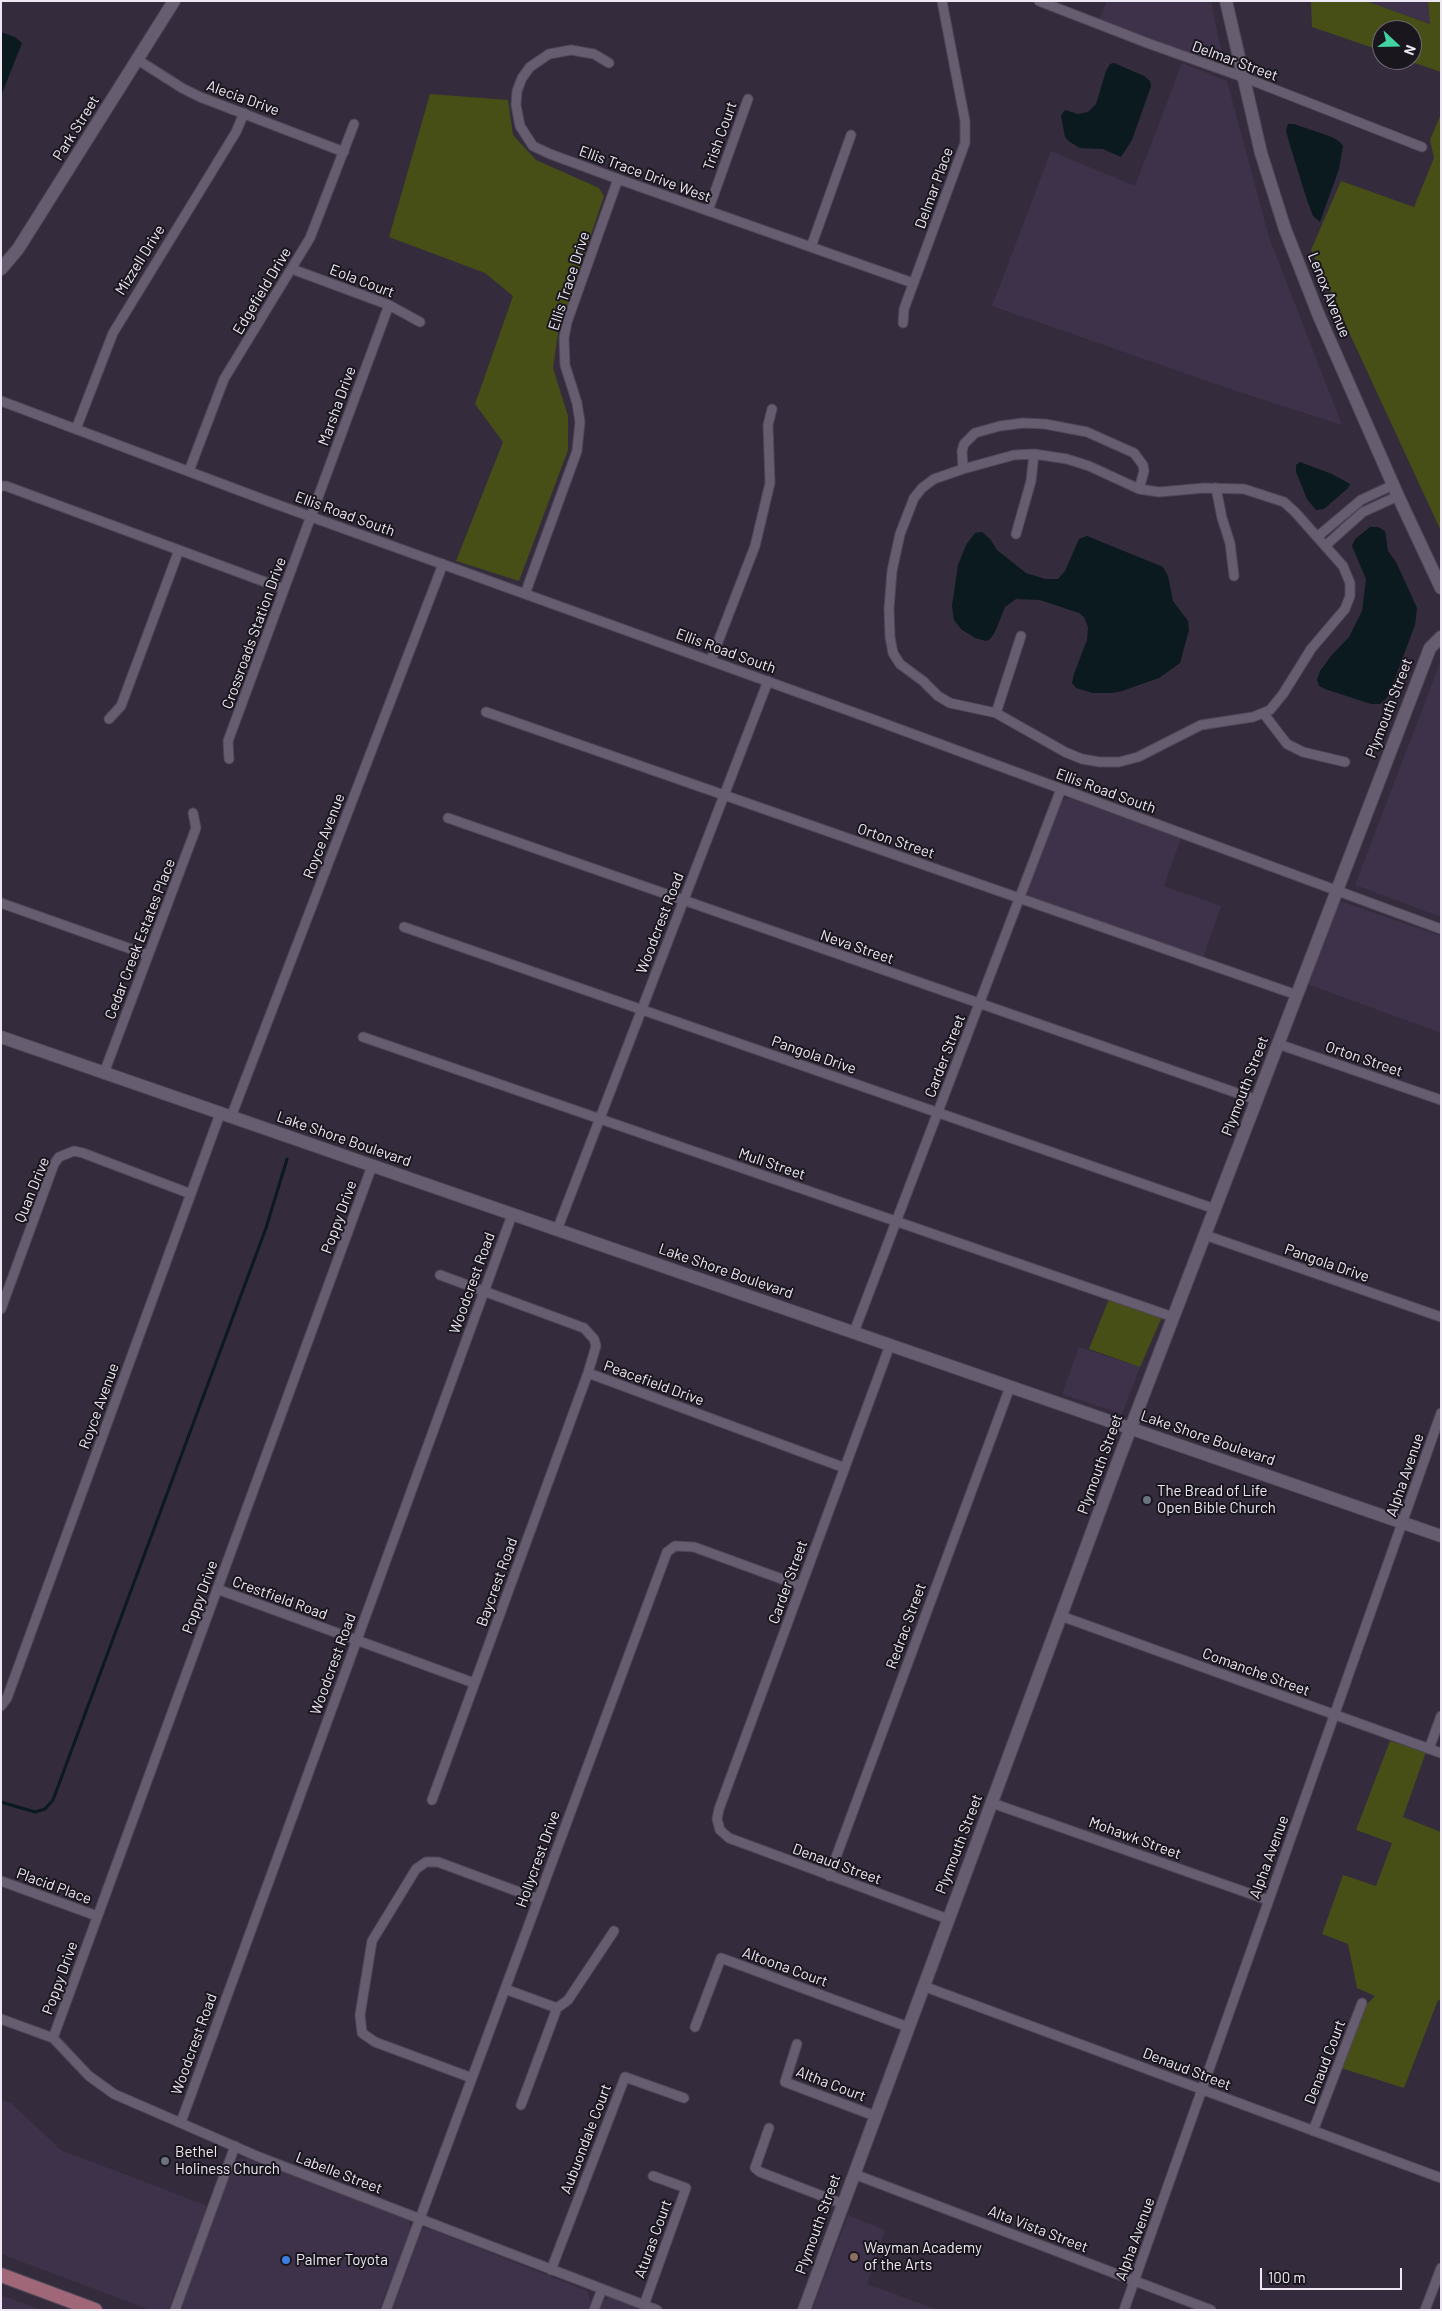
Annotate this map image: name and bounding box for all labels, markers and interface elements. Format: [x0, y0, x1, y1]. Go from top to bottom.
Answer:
north arrow [1372, 20, 1422, 70]
street label: Delmar Street [1190, 37, 1280, 85]
text: N [1401, 43, 1420, 58]
street label: Alecia Drive [204, 77, 282, 119]
street label: Park Street [49, 92, 103, 164]
street label: Trish Court [699, 99, 741, 173]
street label: Ellis Trace Drive West [577, 142, 713, 206]
street label: Delmar Place [911, 145, 957, 231]
street label: Mizzell Drive [111, 222, 169, 298]
street label: Ellis Trace Drive [545, 229, 593, 333]
street label: Edgefield Drive [229, 244, 295, 338]
street label: Lenox Avenue [1304, 250, 1354, 340]
street label: Eola Court [327, 260, 397, 302]
street label: Marsha Drive [314, 364, 360, 448]
street label: Ellis Road South [293, 488, 397, 540]
street label: Crossroads Station Drive [218, 555, 290, 711]
street label: Ellis Road South [674, 625, 778, 677]
street label: Plymouth Street [1362, 656, 1416, 760]
street label: Ellis Road South [1054, 765, 1158, 817]
street label: Royce Avenue [299, 791, 349, 881]
street label: Orton Street [855, 819, 937, 863]
street label: Cedar Creek Estates Place [101, 856, 179, 1022]
street label: Woodcrest Road [632, 870, 688, 976]
street label: Neva Street [818, 926, 896, 968]
street label: Carder Street [921, 1012, 969, 1100]
street label: Pangola Drive [769, 1032, 859, 1078]
street label: Plymouth Street [1218, 1034, 1272, 1138]
street label: Orton Street [1323, 1037, 1405, 1081]
street label: Lake Shore Boulevard [275, 1108, 413, 1170]
street label: Mull Street [736, 1144, 808, 1184]
street label: Quan Drive [11, 1155, 53, 1225]
street label: Poppy Drive [317, 1178, 361, 1256]
street label: Woodcrest Road [445, 1230, 499, 1336]
street label: Lake Shore Boulevard [657, 1240, 795, 1302]
street label: Pangola Drive [1282, 1240, 1372, 1286]
street label: Peacefield Drive [602, 1357, 706, 1409]
street label: Royce Avenue [75, 1361, 123, 1451]
street label: Lake Shore Boulevard [1139, 1407, 1277, 1469]
street label: Plymouth Street [1074, 1411, 1126, 1517]
street label: Alpha Avenue [1382, 1431, 1428, 1519]
place label: The Bread of Life Open Bible Church [1157, 1482, 1276, 1517]
marker: The Bread of Life Open Bible Church [1141, 1494, 1153, 1506]
street label: Baycrest Road [473, 1535, 521, 1629]
street label: Carder Street [765, 1538, 811, 1626]
street label: Poppy Drive [178, 1558, 222, 1636]
street label: Crestfield Road [230, 1572, 330, 1624]
street label: Redrac Street [882, 1581, 930, 1671]
street label: Woodcrest Road [306, 1611, 360, 1717]
street label: Comanche Street [1200, 1644, 1312, 1700]
street label: Plymouth Street [932, 1792, 986, 1896]
street label: Hollycrest Drive [512, 1808, 564, 1910]
street label: Mohawk Street [1086, 1813, 1184, 1863]
street label: Alpha Avenue [1246, 1813, 1292, 1901]
street label: Denaud Street [790, 1840, 884, 1888]
street label: Placid Place [14, 1864, 94, 1908]
street label: Poppy Drive [38, 1939, 82, 2017]
street label: Altoona Court [740, 1943, 830, 1991]
street label: Woodcrest Road [167, 1991, 221, 2097]
street label: Denaud Court [1301, 2017, 1349, 2107]
street label: Denaud Street [1140, 2044, 1234, 2094]
street label: Altha Court [794, 2062, 868, 2106]
street label: Aubuondale Court [557, 2082, 615, 2196]
place label: Bethel Holiness Church [175, 2143, 280, 2178]
street label: Labelle Street [293, 2148, 385, 2198]
marker: Bethel Holiness Church [159, 2155, 171, 2167]
street label: Plymouth Street [792, 2171, 844, 2277]
street label: Alpha Avenue [1112, 2195, 1158, 2283]
street label: Aturas Court [630, 2197, 676, 2281]
street label: Alta Vista Street [985, 2202, 1091, 2256]
place label: Wayman Academy of the Arts [864, 2239, 982, 2274]
place label: Palmer Toyota [296, 2251, 388, 2269]
marker: Wayman Academy of the Arts [848, 2251, 860, 2263]
marker: Palmer Toyota [280, 2254, 292, 2266]
scale bar [1262, 2258, 1404, 2290]
text: 100 m [1268, 2268, 1306, 2286]

